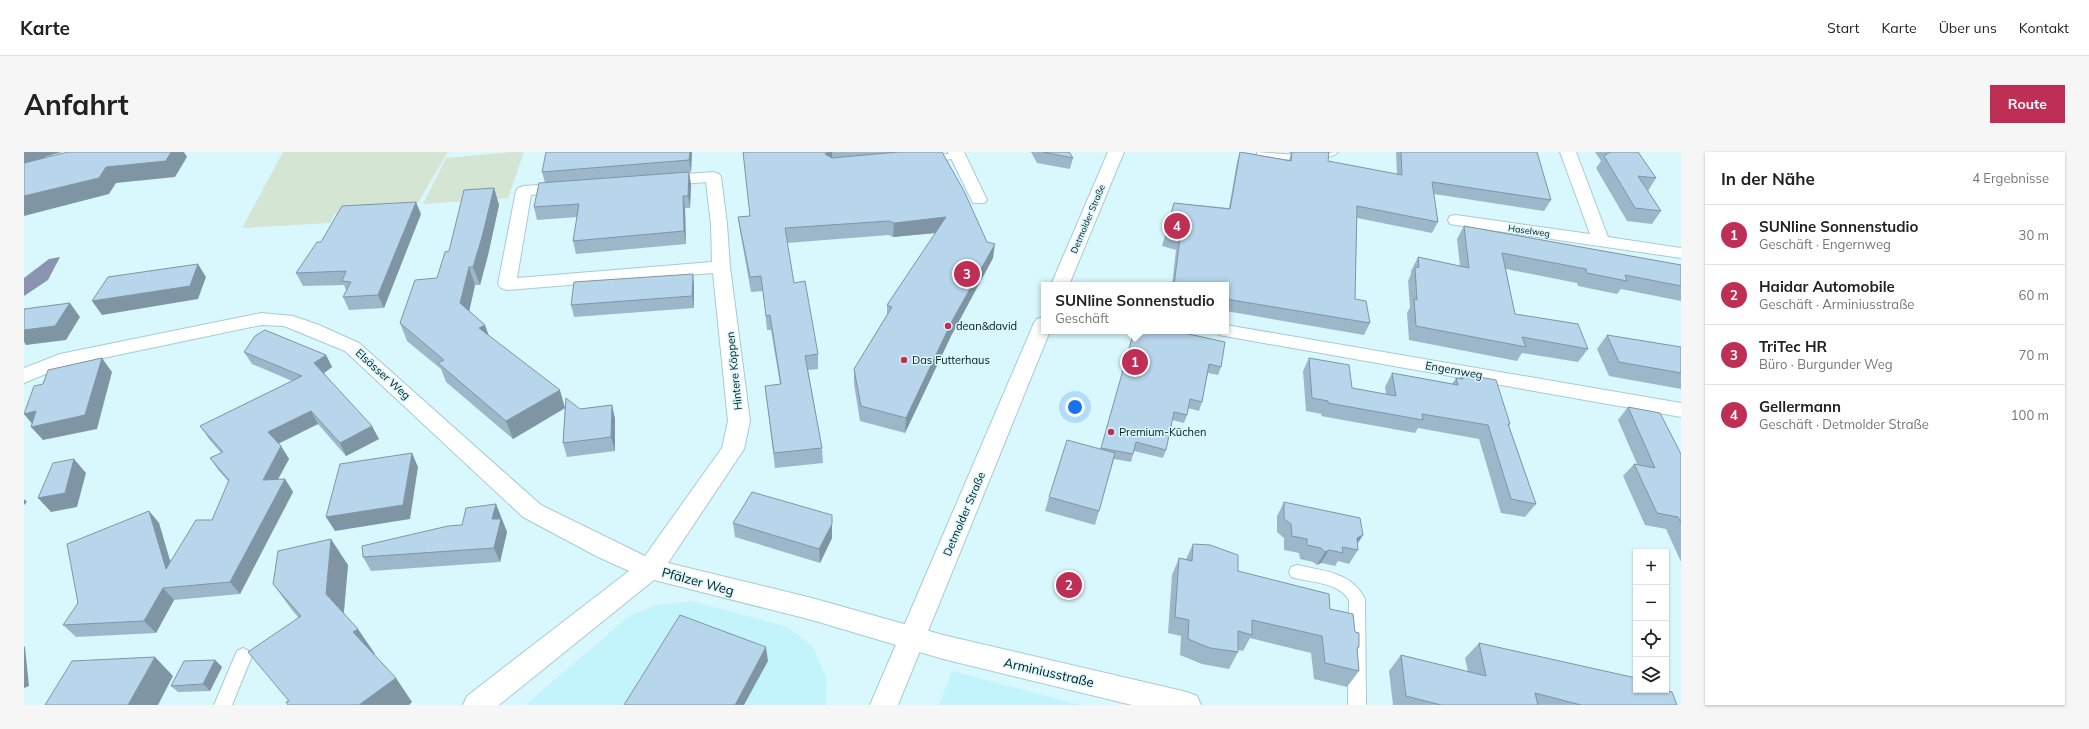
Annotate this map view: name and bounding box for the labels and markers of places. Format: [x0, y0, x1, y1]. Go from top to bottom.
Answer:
pin: 4 [1164, 211, 1190, 241]
pin: 3 [954, 259, 980, 289]
place label: dean&david [956, 319, 1017, 333]
marker: dean&david [943, 321, 953, 331]
pin: 1 [1122, 347, 1148, 377]
place label: Das Futterhaus [912, 353, 990, 367]
marker: Das Futterhaus [899, 355, 909, 365]
place label: Premium-Küchen [1119, 425, 1206, 439]
marker: Premium-Küchen [1106, 427, 1116, 437]
pin: 2 [1056, 570, 1082, 600]

